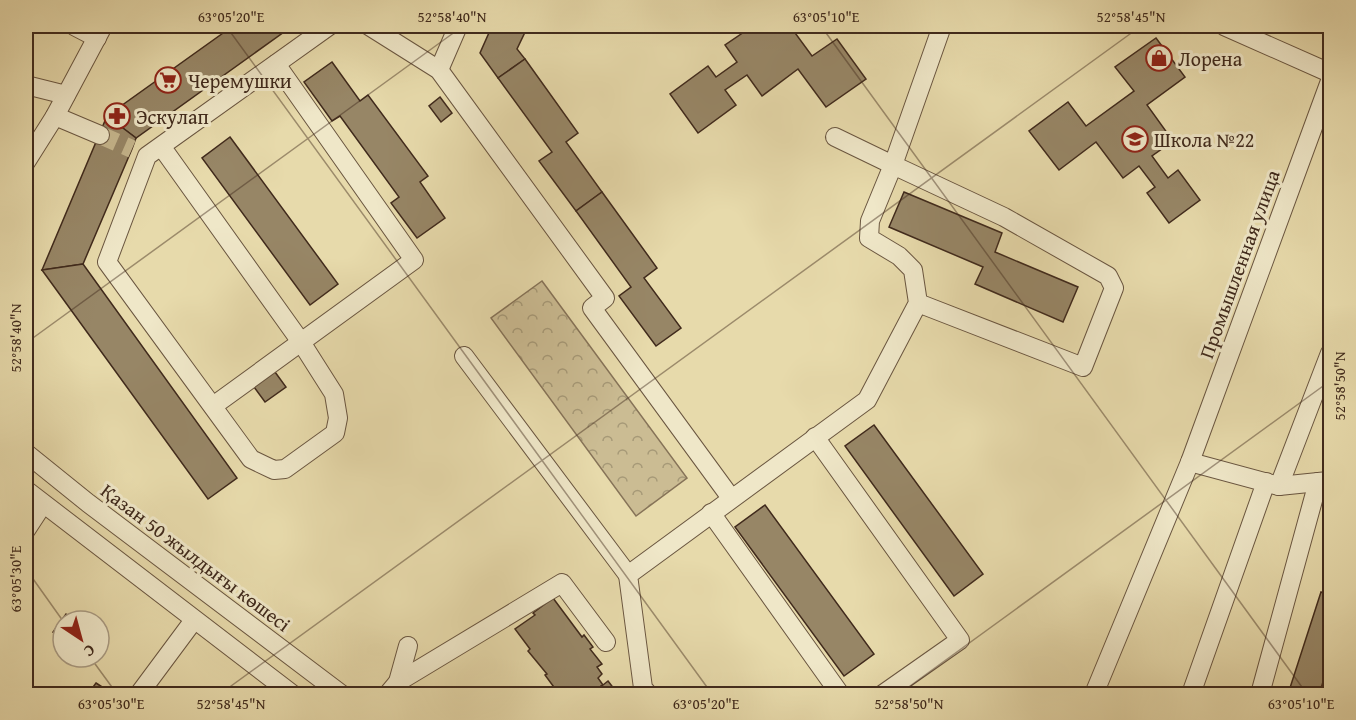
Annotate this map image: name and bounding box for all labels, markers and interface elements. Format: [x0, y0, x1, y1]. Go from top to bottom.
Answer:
text: 63°05'20"E [198, 6, 265, 27]
text: 52°58'40"N [418, 6, 487, 27]
text: 63°05'10"E [793, 6, 860, 27]
text: 52°58'45"N [1097, 6, 1166, 27]
shop icon: Лорена [1144, 43, 1174, 73]
place label: Лорена [1178, 44, 1243, 73]
supermarket icon: Черемушки [153, 65, 183, 95]
place label: Черемушки [188, 66, 292, 95]
pharmacy icon: Эскулап [102, 101, 132, 131]
place label: Эскулап [136, 102, 209, 131]
school or university icon: Школа №22 [1120, 124, 1150, 154]
place label: Школа №22 [1154, 125, 1254, 154]
street label: Промышленная улица [1191, 165, 1287, 362]
text: 52°58'40"N [5, 303, 26, 372]
text: 52°58'50"N [1329, 351, 1350, 420]
street label: Қазан 50 жылдығы көшесі [95, 476, 297, 638]
text: 63°05'30"E [5, 545, 26, 612]
north arrow [51, 609, 111, 669]
text: С [79, 639, 101, 664]
text: 63°05'30"E [78, 693, 145, 714]
text: 52°58'45"N [197, 693, 266, 714]
text: 63°05'20"E [673, 693, 740, 714]
text: 52°58'50"N [875, 693, 944, 714]
text: 63°05'10"E [1268, 693, 1335, 714]

